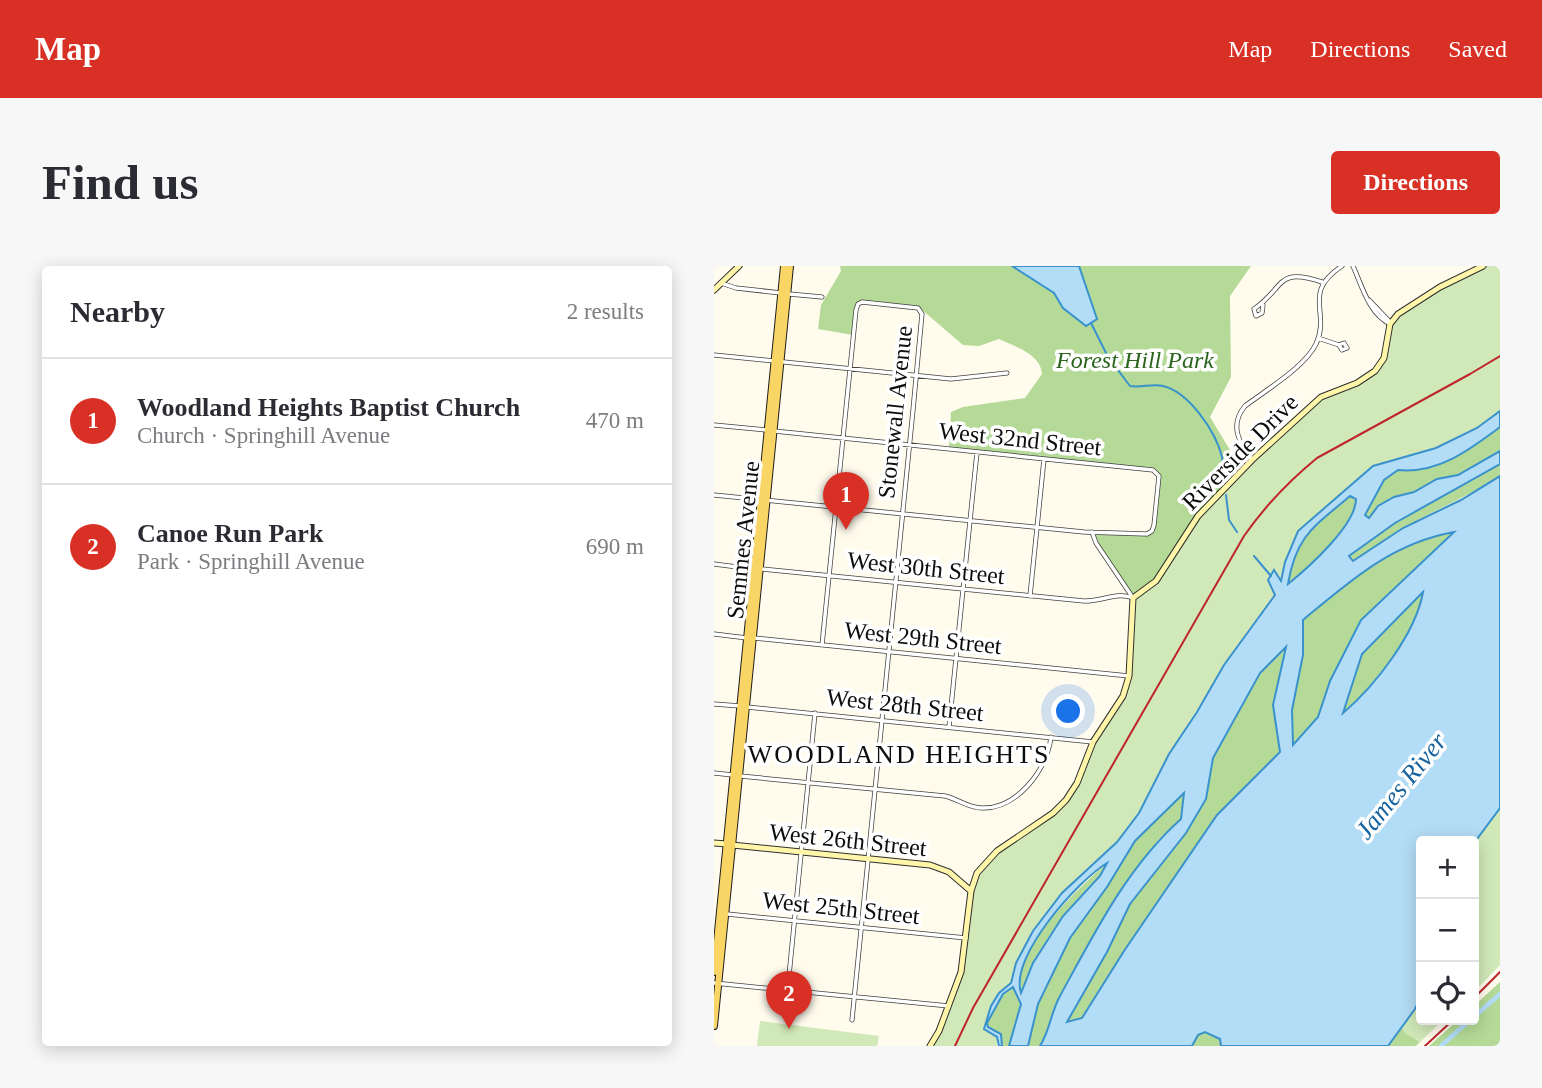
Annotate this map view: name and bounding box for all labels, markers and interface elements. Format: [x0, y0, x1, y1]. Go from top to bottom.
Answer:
text: Map [35, 31, 101, 67]
text: Map [1228, 36, 1272, 62]
text: Directions [1310, 36, 1410, 62]
text: Saved [1448, 36, 1507, 62]
button: Directions [1331, 151, 1500, 214]
text: Find us [42, 155, 199, 210]
text: Nearby [70, 295, 165, 328]
text: 2 results [567, 299, 644, 324]
street label: Stonewall Avenue [873, 324, 917, 500]
park label: Forest Hill Park [1055, 347, 1214, 373]
street label: Riverside Drive [1177, 389, 1303, 515]
text: Woodland Heights Baptist Church [137, 393, 520, 422]
text: 1 [87, 408, 99, 433]
text: 470 m [586, 408, 644, 433]
street label: West 32nd Street [937, 418, 1103, 461]
text: Church · Springhill Avenue [137, 423, 390, 448]
street label: Semmes Avenue [722, 460, 764, 620]
pin: 1 [823, 472, 869, 530]
text: Canoe Run Park [137, 519, 323, 548]
text: 2 [87, 534, 99, 559]
text: 690 m [586, 534, 644, 559]
street label: West 30th Street [846, 547, 1006, 589]
text: Park · Springhill Avenue [137, 549, 365, 574]
street label: West 29th Street [843, 617, 1003, 659]
street label: West 28th Street [825, 684, 985, 726]
your location [1051, 694, 1085, 728]
water label: James River [1350, 727, 1453, 845]
district label: WOODLAND HEIGHTS [748, 740, 1050, 769]
street label: West 26th Street [768, 819, 928, 861]
map controls [1416, 836, 1479, 1025]
button: + [1416, 836, 1479, 899]
street label: West 25th Street [761, 887, 921, 929]
button: − [1416, 899, 1479, 962]
button: locate [1416, 962, 1479, 1025]
pin: 2 [766, 971, 812, 1029]

